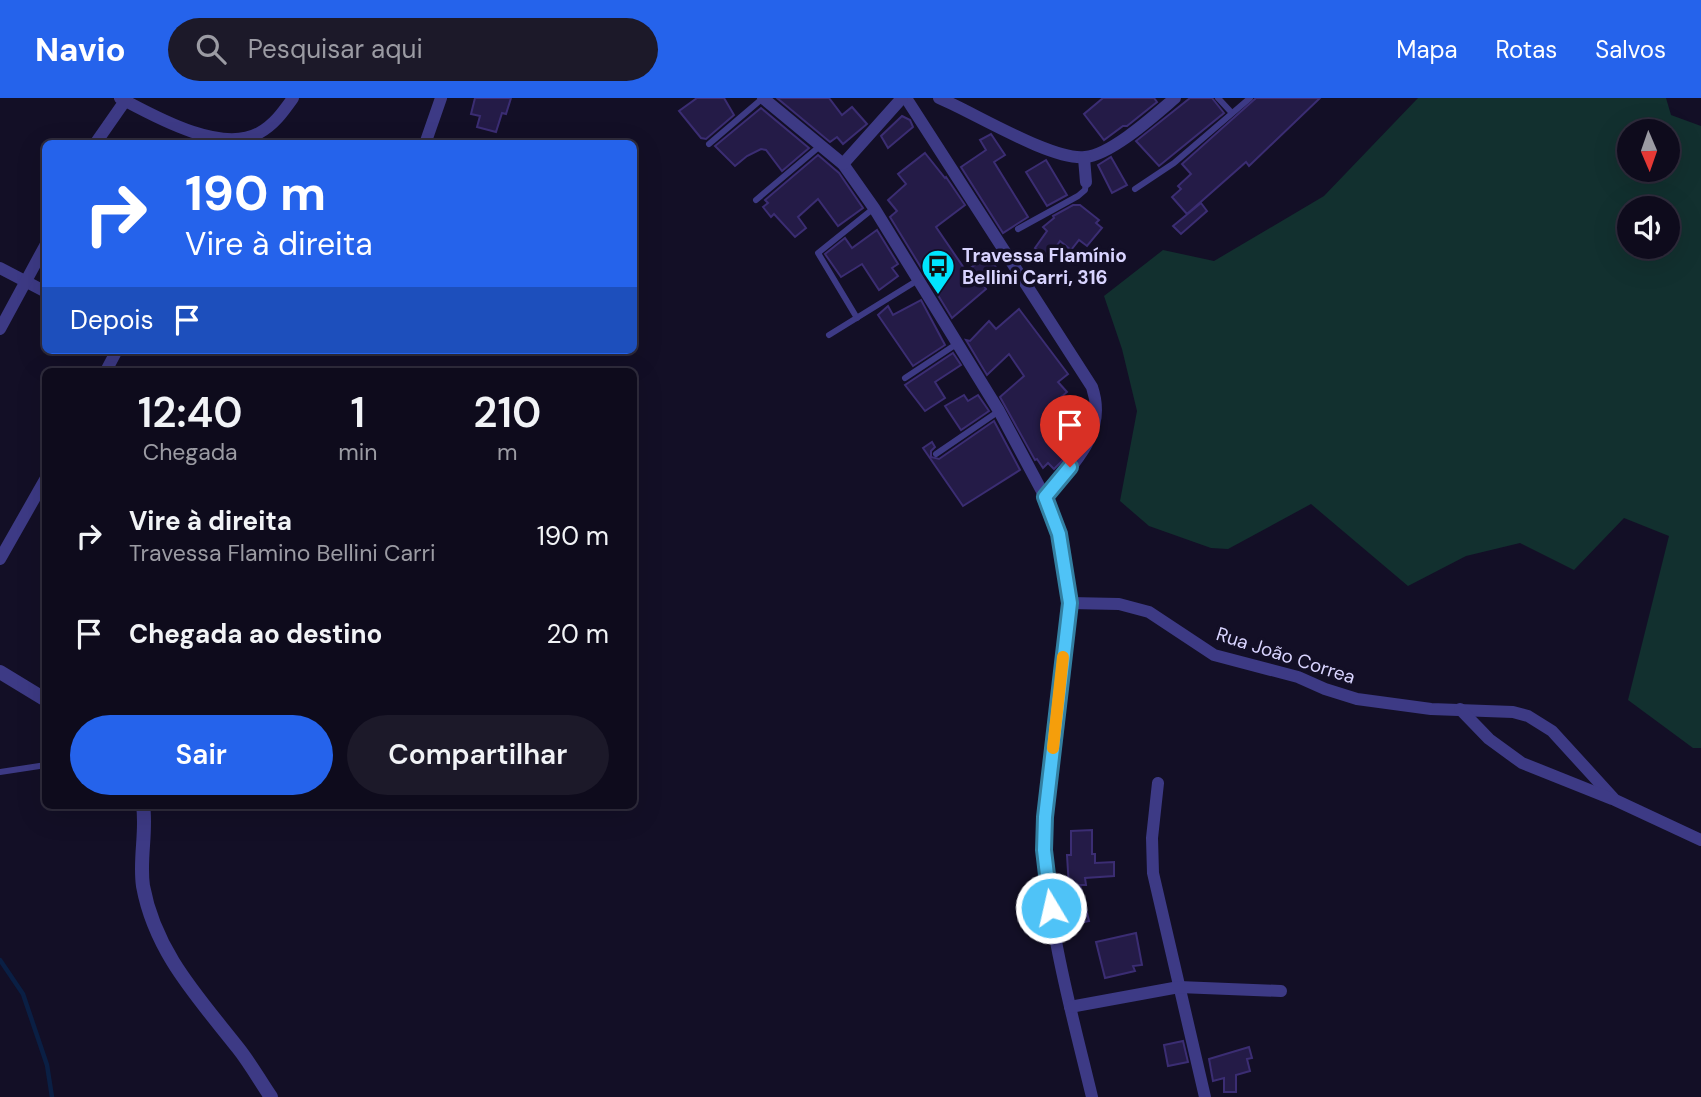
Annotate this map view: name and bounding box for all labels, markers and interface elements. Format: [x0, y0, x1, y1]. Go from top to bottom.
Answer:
search box [168, 18, 658, 81]
text: Navio [35, 28, 126, 71]
icon: search [192, 30, 230, 68]
text: Pesquisar aqui [248, 32, 423, 66]
text: Mapa [1396, 34, 1458, 65]
text: Rotas [1496, 34, 1557, 65]
text: Salvos [1595, 34, 1666, 65]
north arrow [1617, 119, 1680, 182]
map controls [1617, 119, 1680, 259]
text: 190 m [185, 161, 326, 225]
icon: right [70, 168, 161, 259]
button: sound [1617, 196, 1680, 259]
text: Vire à direita [185, 223, 373, 265]
place label: Travessa Flamínio Bellini Carri, 316 [962, 243, 1127, 290]
bus stop icon: Travessa Flamínio Bellini Carri, 316 [919, 247, 957, 296]
icon: arrive [168, 301, 206, 339]
text: Depois [70, 303, 154, 337]
text: 12:40 [138, 385, 243, 440]
text: 1 [351, 385, 365, 440]
text: 210 [473, 385, 541, 440]
pin [1040, 395, 1100, 467]
icon: arrive [1051, 406, 1089, 444]
text: Chegada [143, 437, 238, 467]
text: min [338, 437, 378, 467]
text: m [497, 437, 517, 467]
text: Vire à direita [129, 504, 292, 538]
icon: right [70, 517, 108, 555]
text: 190 m [537, 519, 609, 553]
text: Travessa Flamino Bellini Carri [129, 538, 436, 568]
icon: arrive [70, 615, 108, 653]
text: Chegada ao destino [129, 617, 382, 651]
text: 20 m [546, 617, 609, 651]
street label: Rua João Correa [1213, 621, 1359, 690]
button: Sair [70, 715, 333, 795]
button: Compartilhar [347, 715, 609, 795]
position arrow [1014, 871, 1088, 945]

